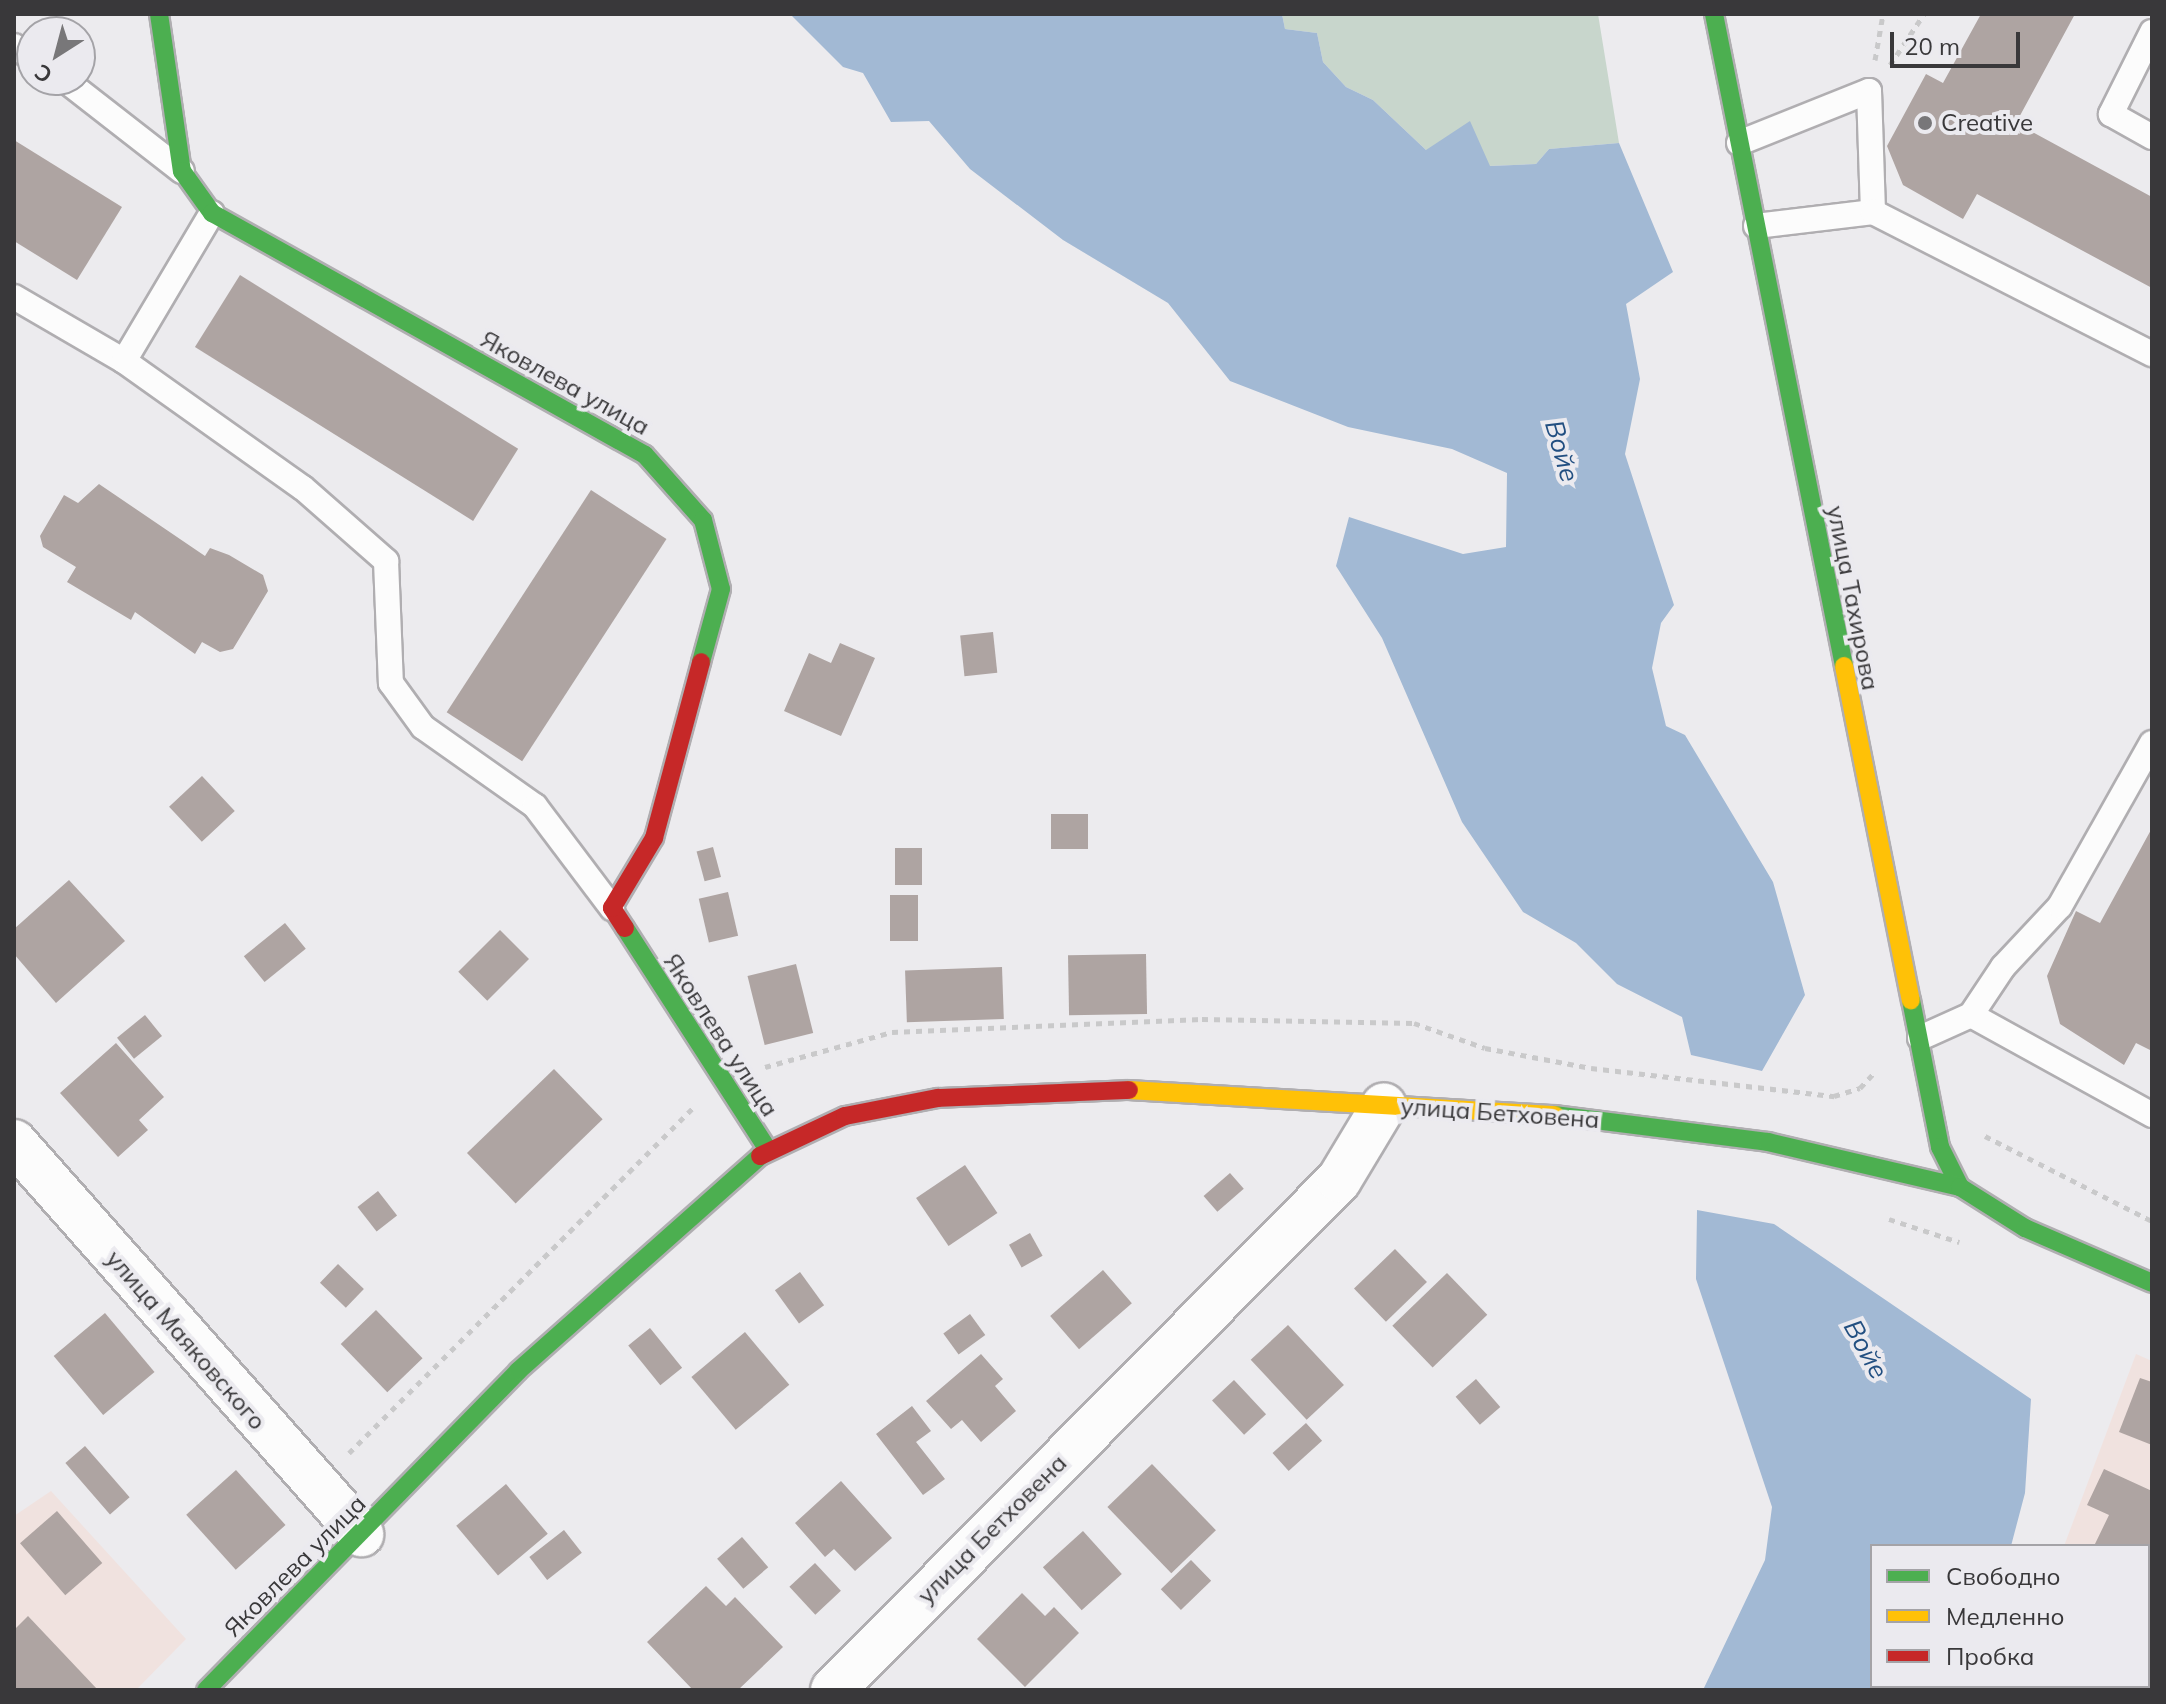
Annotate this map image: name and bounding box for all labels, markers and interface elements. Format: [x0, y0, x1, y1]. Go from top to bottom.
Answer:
north arrow [16, 16, 96, 96]
scale bar [1894, 16, 2024, 66]
text: 20 m [1904, 31, 1960, 61]
text: С [29, 58, 57, 90]
place label: Creative [1941, 109, 2033, 137]
marker: Creative [1916, 114, 1934, 132]
street label: Яковлева улица [476, 325, 654, 441]
water label: Войе [1538, 417, 1586, 485]
street label: улица Тахирова [1821, 503, 1885, 693]
street label: Яковлева улица [658, 948, 784, 1122]
street label: улица Бетховена [1400, 1092, 1600, 1134]
street label: улица Маяковского [100, 1244, 272, 1436]
water label: Войе [1837, 1314, 1895, 1384]
street label: улица Бетховена [911, 1448, 1073, 1610]
street label: Яковлева улица [218, 1489, 372, 1643]
legend [1870, 1544, 2150, 1688]
text: Свободно [1946, 1561, 2061, 1591]
text: Медленно [1946, 1601, 2065, 1631]
text: Пробка [1946, 1641, 2034, 1671]

